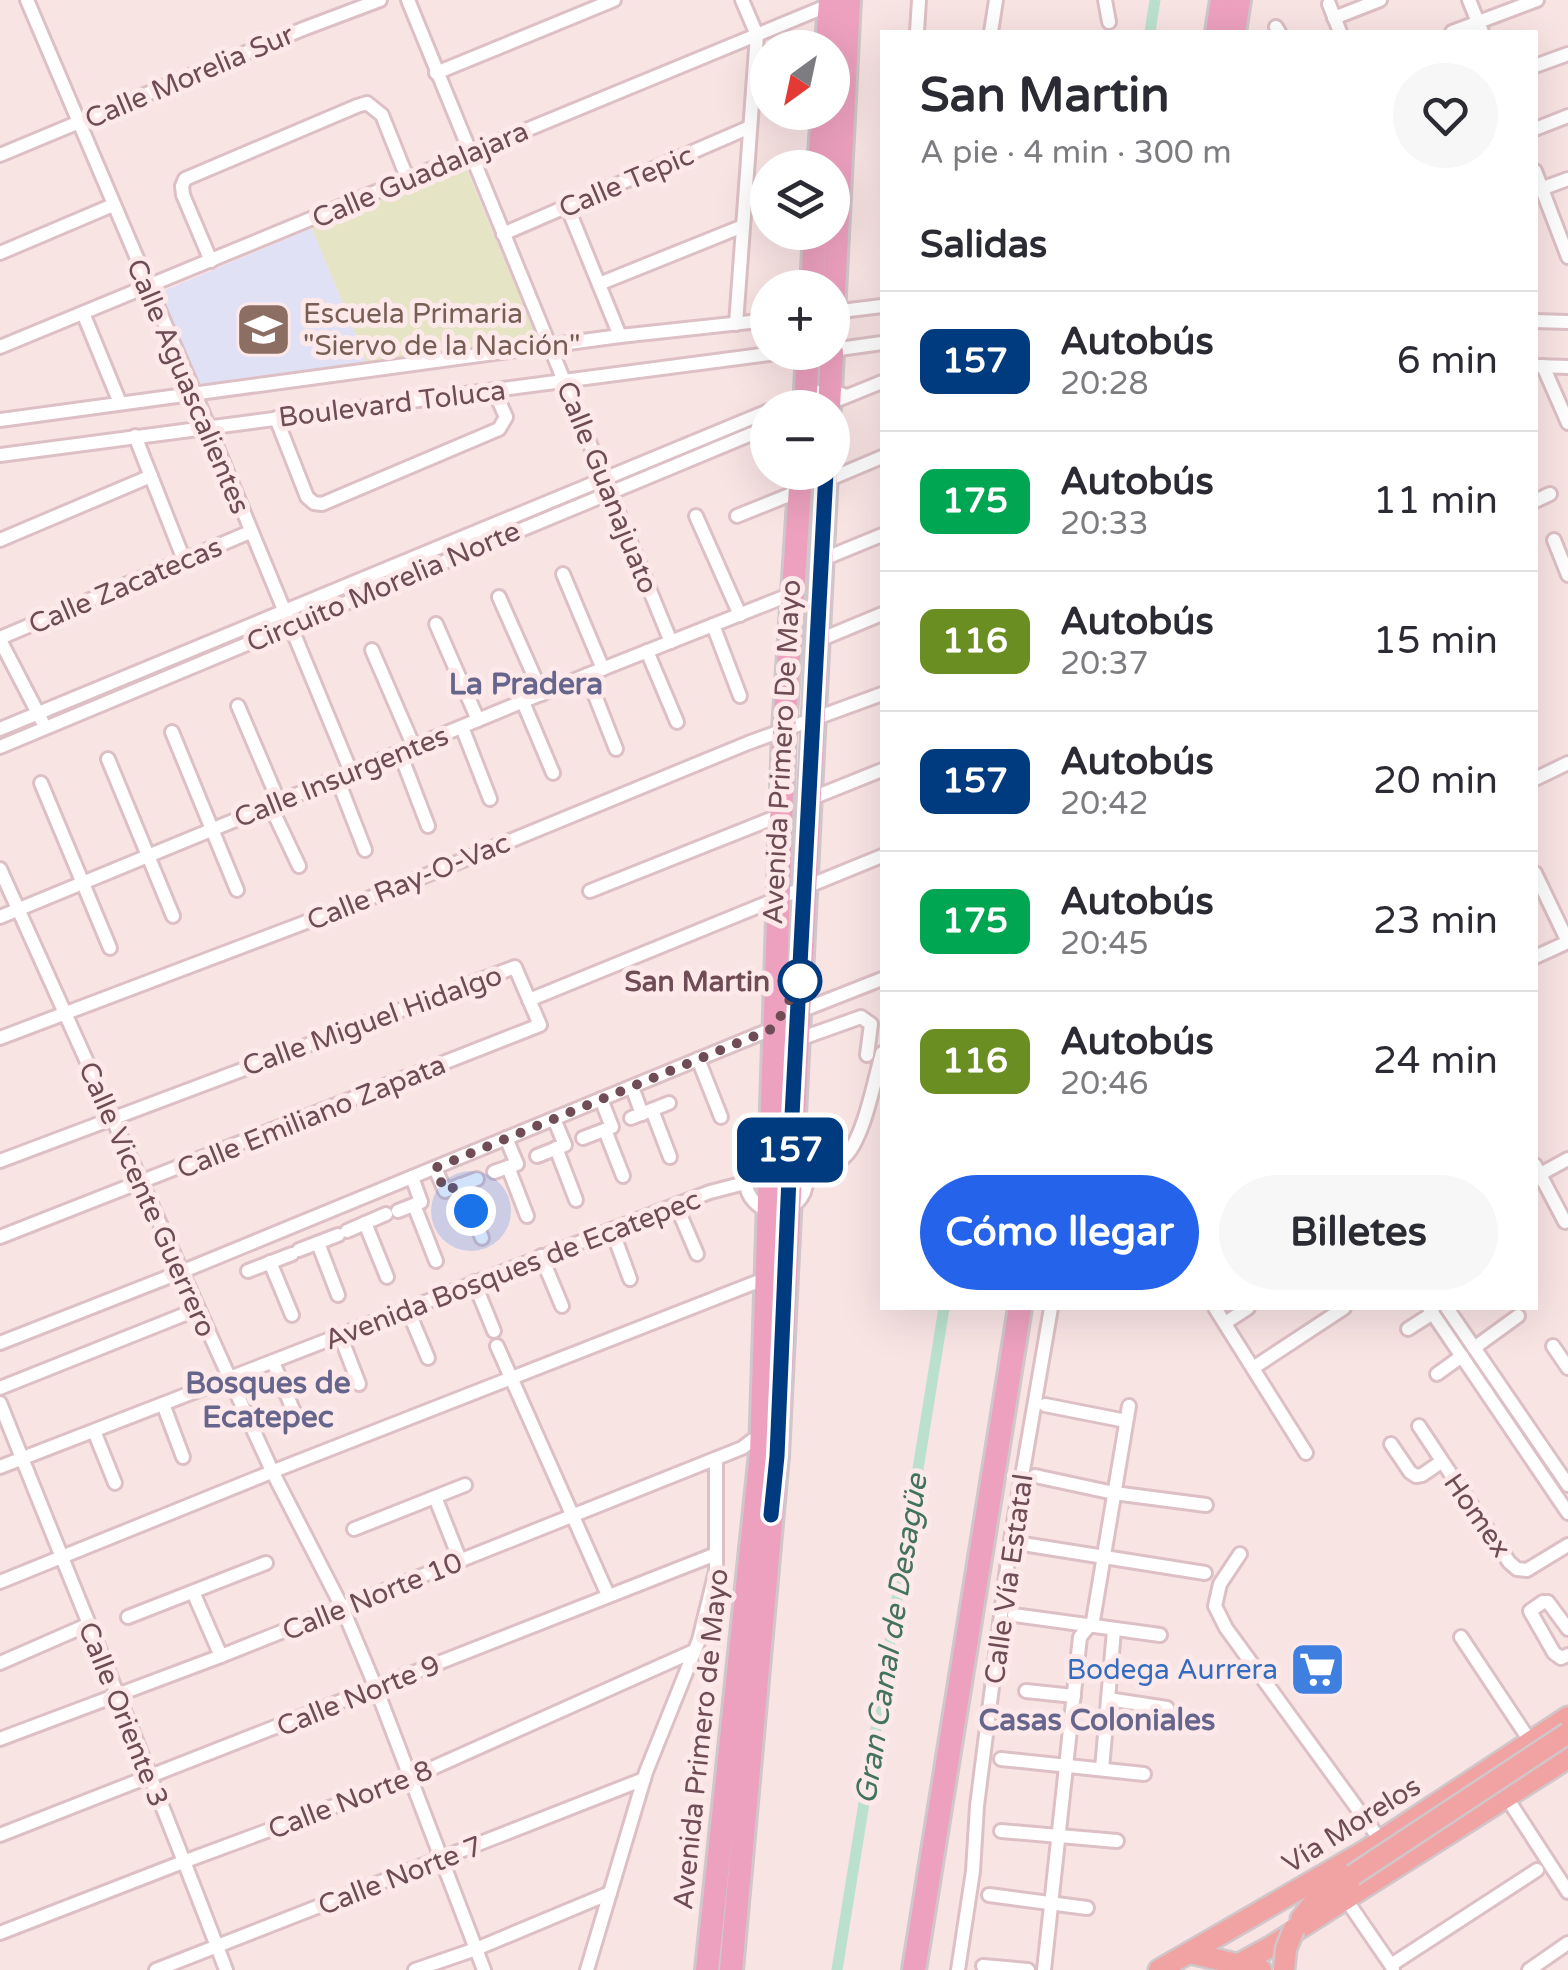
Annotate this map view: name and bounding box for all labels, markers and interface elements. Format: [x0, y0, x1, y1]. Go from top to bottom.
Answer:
street label: Calle Morelia Sur [80, 17, 299, 136]
north arrow [750, 30, 850, 130]
map controls [750, 30, 850, 490]
button: heart [1393, 63, 1498, 168]
text: San Martin [920, 67, 1170, 125]
street label: Calle Guadalajara [307, 114, 534, 236]
text: A pie · 4 min · 300 m [920, 134, 1232, 172]
street label: Calle Tepic [554, 138, 699, 225]
button: layers [750, 150, 850, 250]
text: Salidas [920, 222, 1047, 268]
street label: Calle Aguascalientes [119, 254, 257, 519]
button: + [750, 270, 850, 370]
place label: Escuela Primaria "Siervo de la Nación" [303, 297, 580, 363]
school or university icon: Escuela Primaria "Siervo de la Nación" [234, 299, 294, 359]
text: Autobús [1060, 319, 1214, 365]
text: 6 min [1397, 338, 1498, 384]
text: 157 [942, 340, 1008, 382]
text: 20:28 [1060, 365, 1149, 403]
street label: Boulevard Toluca [277, 373, 508, 435]
street label: Calle Guanajuato [549, 376, 665, 599]
button: − [750, 390, 850, 490]
text: Autobús [1060, 459, 1214, 505]
text: 11 min [1373, 478, 1498, 524]
text: 175 [942, 480, 1008, 522]
text: 20:33 [1060, 505, 1149, 543]
street label: Circuito Morelia Norte [242, 514, 525, 660]
street label: Calle Zacatecas [24, 530, 227, 642]
street label: Avenida Primero De Mayo [756, 579, 808, 925]
text: Autobús [1060, 599, 1214, 645]
text: 15 min [1373, 618, 1498, 664]
text: 116 [942, 620, 1008, 662]
text: 20:37 [1060, 645, 1149, 683]
district label: La Pradera [449, 666, 603, 703]
street label: Calle Insurgentes [229, 718, 453, 835]
text: Autobús [1060, 739, 1214, 785]
text: 20 min [1373, 758, 1498, 804]
text: 157 [942, 760, 1008, 802]
text: 20:42 [1060, 785, 1149, 823]
street label: Calle Ray-O-Vac [302, 826, 515, 938]
text: Autobús [1060, 879, 1214, 925]
text: 23 min [1373, 898, 1498, 944]
text: 175 [942, 900, 1008, 942]
text: 20:45 [1060, 925, 1149, 963]
street label: Calle Miguel Hidalgo [238, 958, 507, 1084]
marker: San Martin [779, 960, 821, 1002]
place label: San Martin [624, 965, 770, 999]
text: Autobús [1060, 1019, 1214, 1065]
text: 24 min [1373, 1038, 1498, 1084]
text: 116 [942, 1040, 1008, 1082]
street label: Calle Emiliano Zapata [172, 1047, 451, 1186]
street label: Calle Vicente Guerrero [71, 1057, 223, 1342]
text: 20:46 [1060, 1065, 1149, 1103]
line badge: 157 [732, 1118, 848, 1182]
text: 157 [757, 1129, 823, 1171]
button: Cómo llegar [920, 1175, 1199, 1290]
button: Billetes [1219, 1175, 1498, 1290]
street label: Avenida Bosques de Ecatepec [320, 1182, 705, 1357]
your location [446, 1186, 496, 1236]
district label: Bosques de Ecatepec [185, 1365, 351, 1436]
street label: Homex [1436, 1467, 1518, 1564]
water label: Gran Canal de Desagüe [847, 1470, 936, 1807]
street label: Calle Vía Estatal [977, 1472, 1041, 1686]
street label: Calle Norte 10 [278, 1545, 467, 1648]
street label: Avenida Primero de Mayo [666, 1567, 736, 1911]
street label: Calle Oriente 3 [71, 1617, 176, 1812]
supermarket icon: Bodega Aurrera [1287, 1639, 1347, 1699]
street label: Calle Norte 9 [272, 1648, 445, 1744]
place label: Bodega Aurrera [1067, 1653, 1278, 1687]
district label: Casas Coloniales [979, 1702, 1215, 1739]
street label: Calle Norte 8 [263, 1753, 437, 1847]
street label: Vía Morelos [1276, 1769, 1427, 1881]
street label: Calle Norte 7 [313, 1829, 487, 1923]

